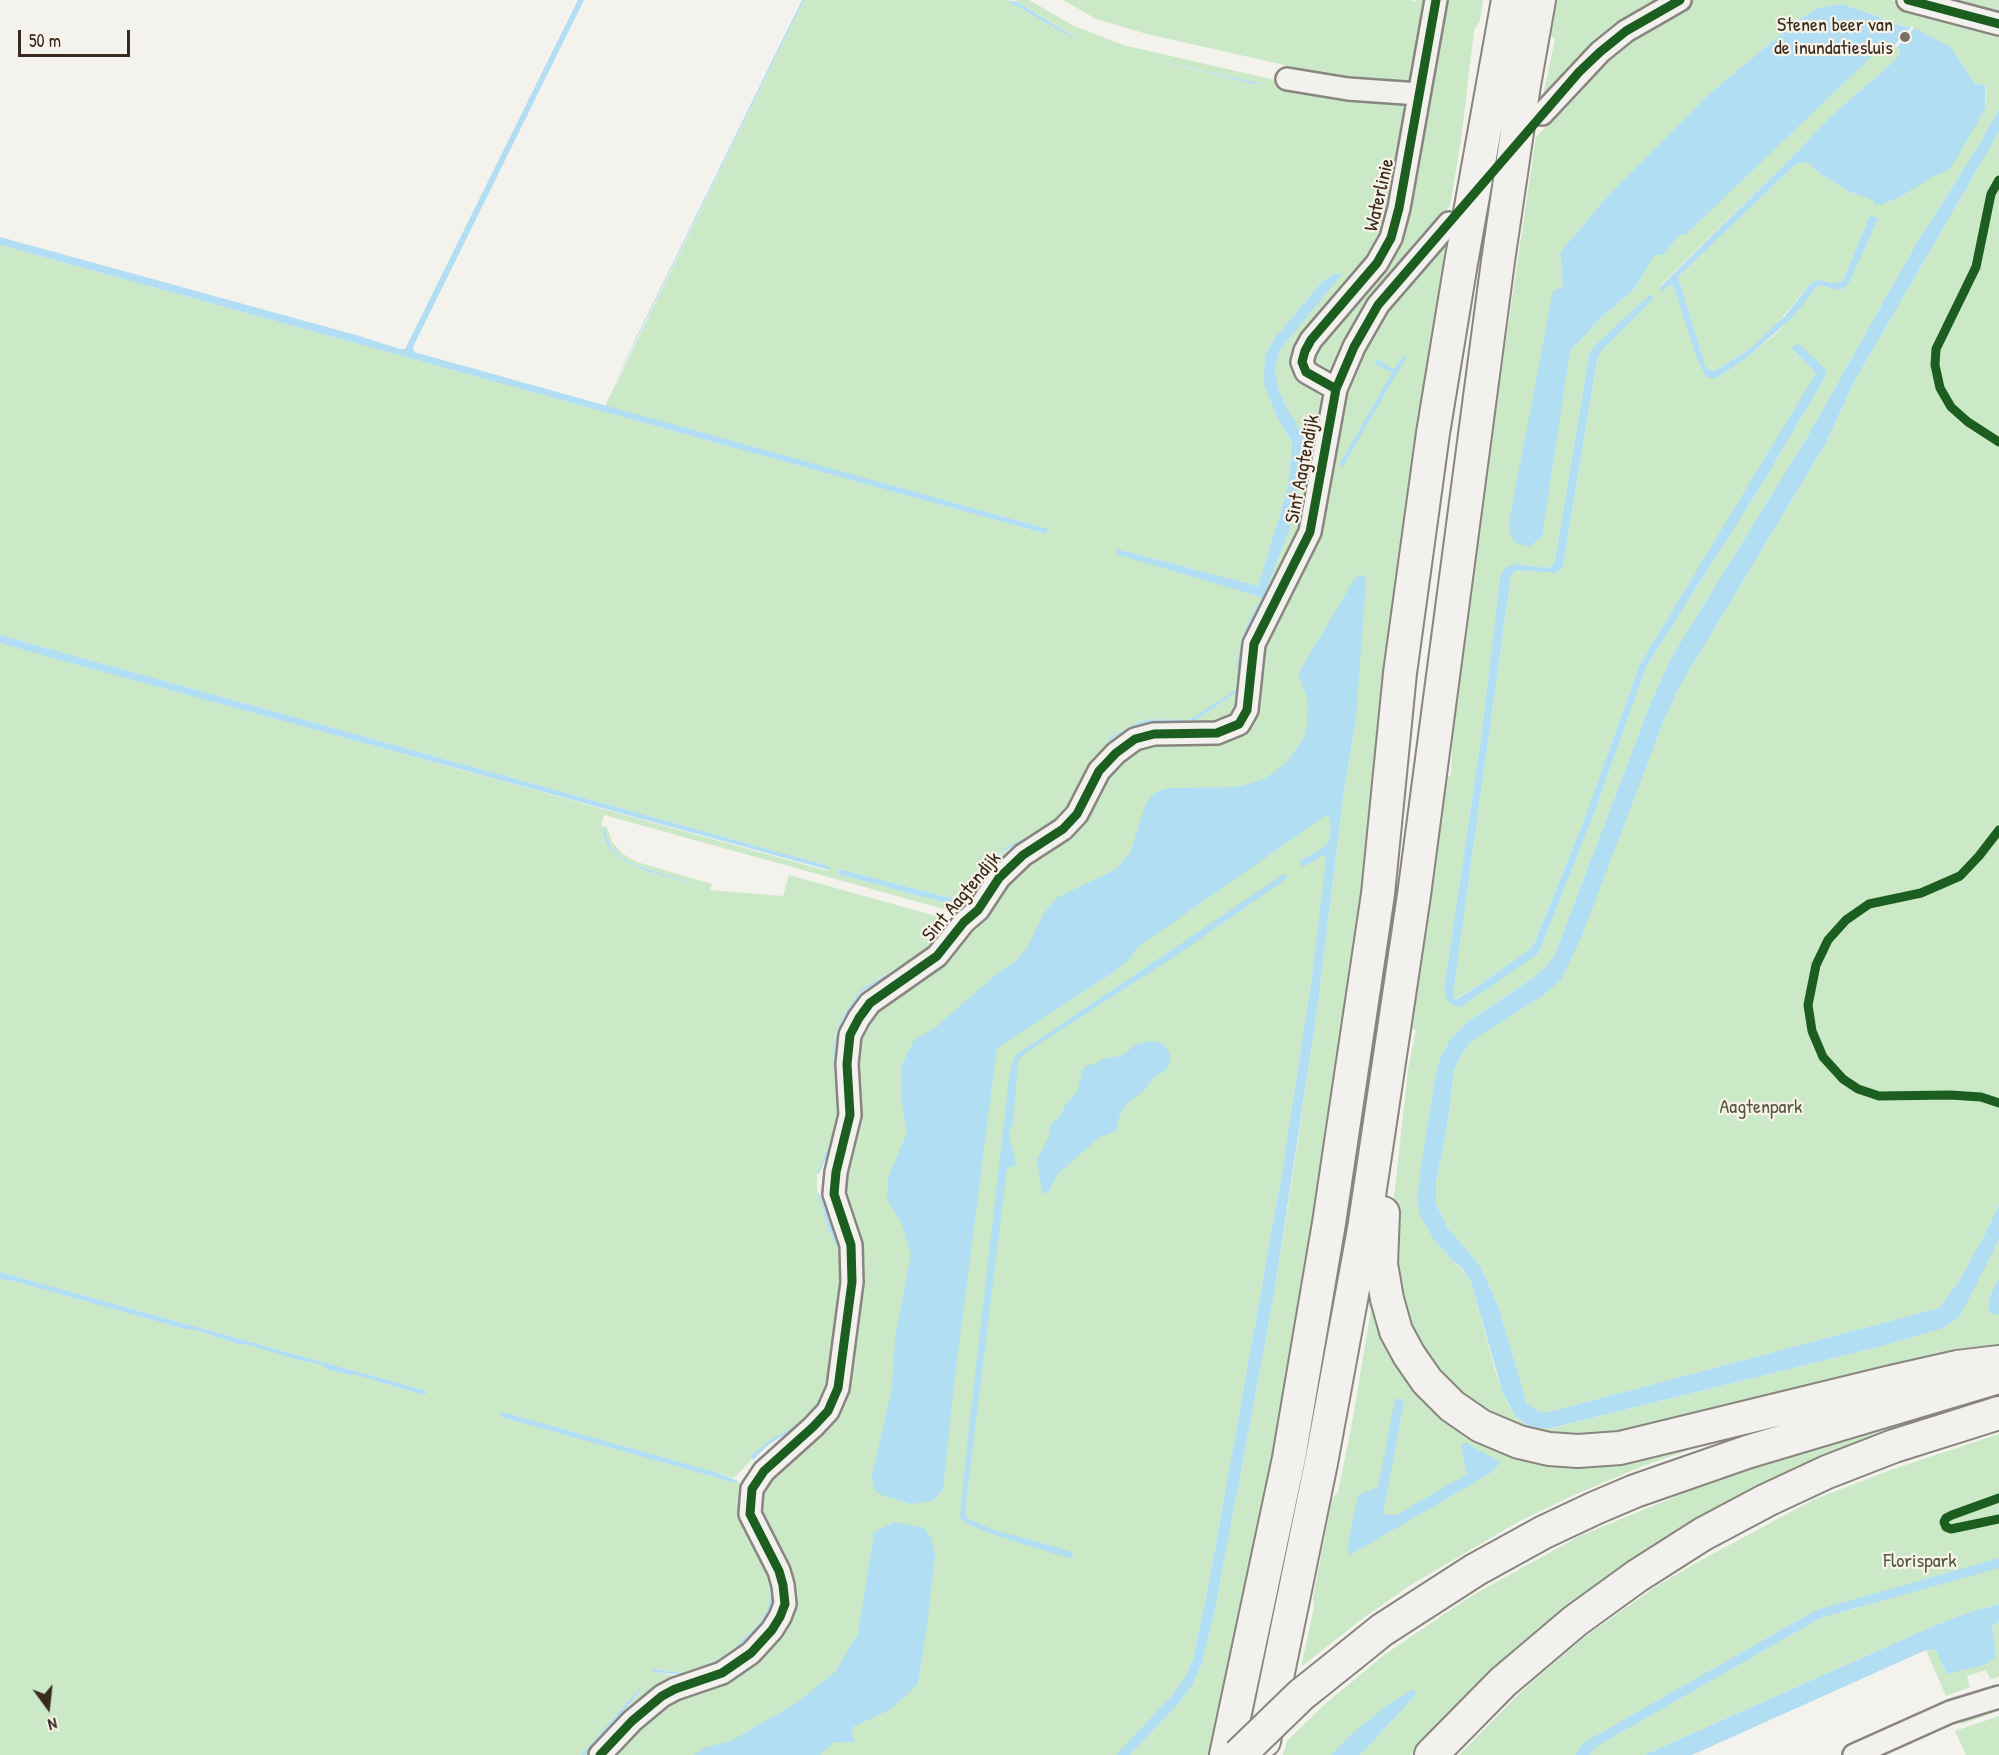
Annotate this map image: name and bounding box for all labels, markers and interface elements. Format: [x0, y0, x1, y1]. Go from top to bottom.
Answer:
place label: Stenen beer van de inundatiesluis [1774, 14, 1893, 61]
scale bar [21, 18, 134, 56]
text: 50 m [29, 28, 61, 53]
marker: Stenen beer van de inundatiesluis [1898, 30, 1912, 44]
street label: Waterlinie [1360, 156, 1400, 234]
street label: Sint Aagtendijk [1281, 413, 1325, 525]
street label: Sint Aagtendijk [918, 847, 1006, 947]
park label: Aagtenpark [1720, 1096, 1802, 1120]
park label: Florispark [1883, 1550, 1957, 1574]
north arrow [18, 1677, 78, 1737]
text: N [46, 1713, 60, 1736]

